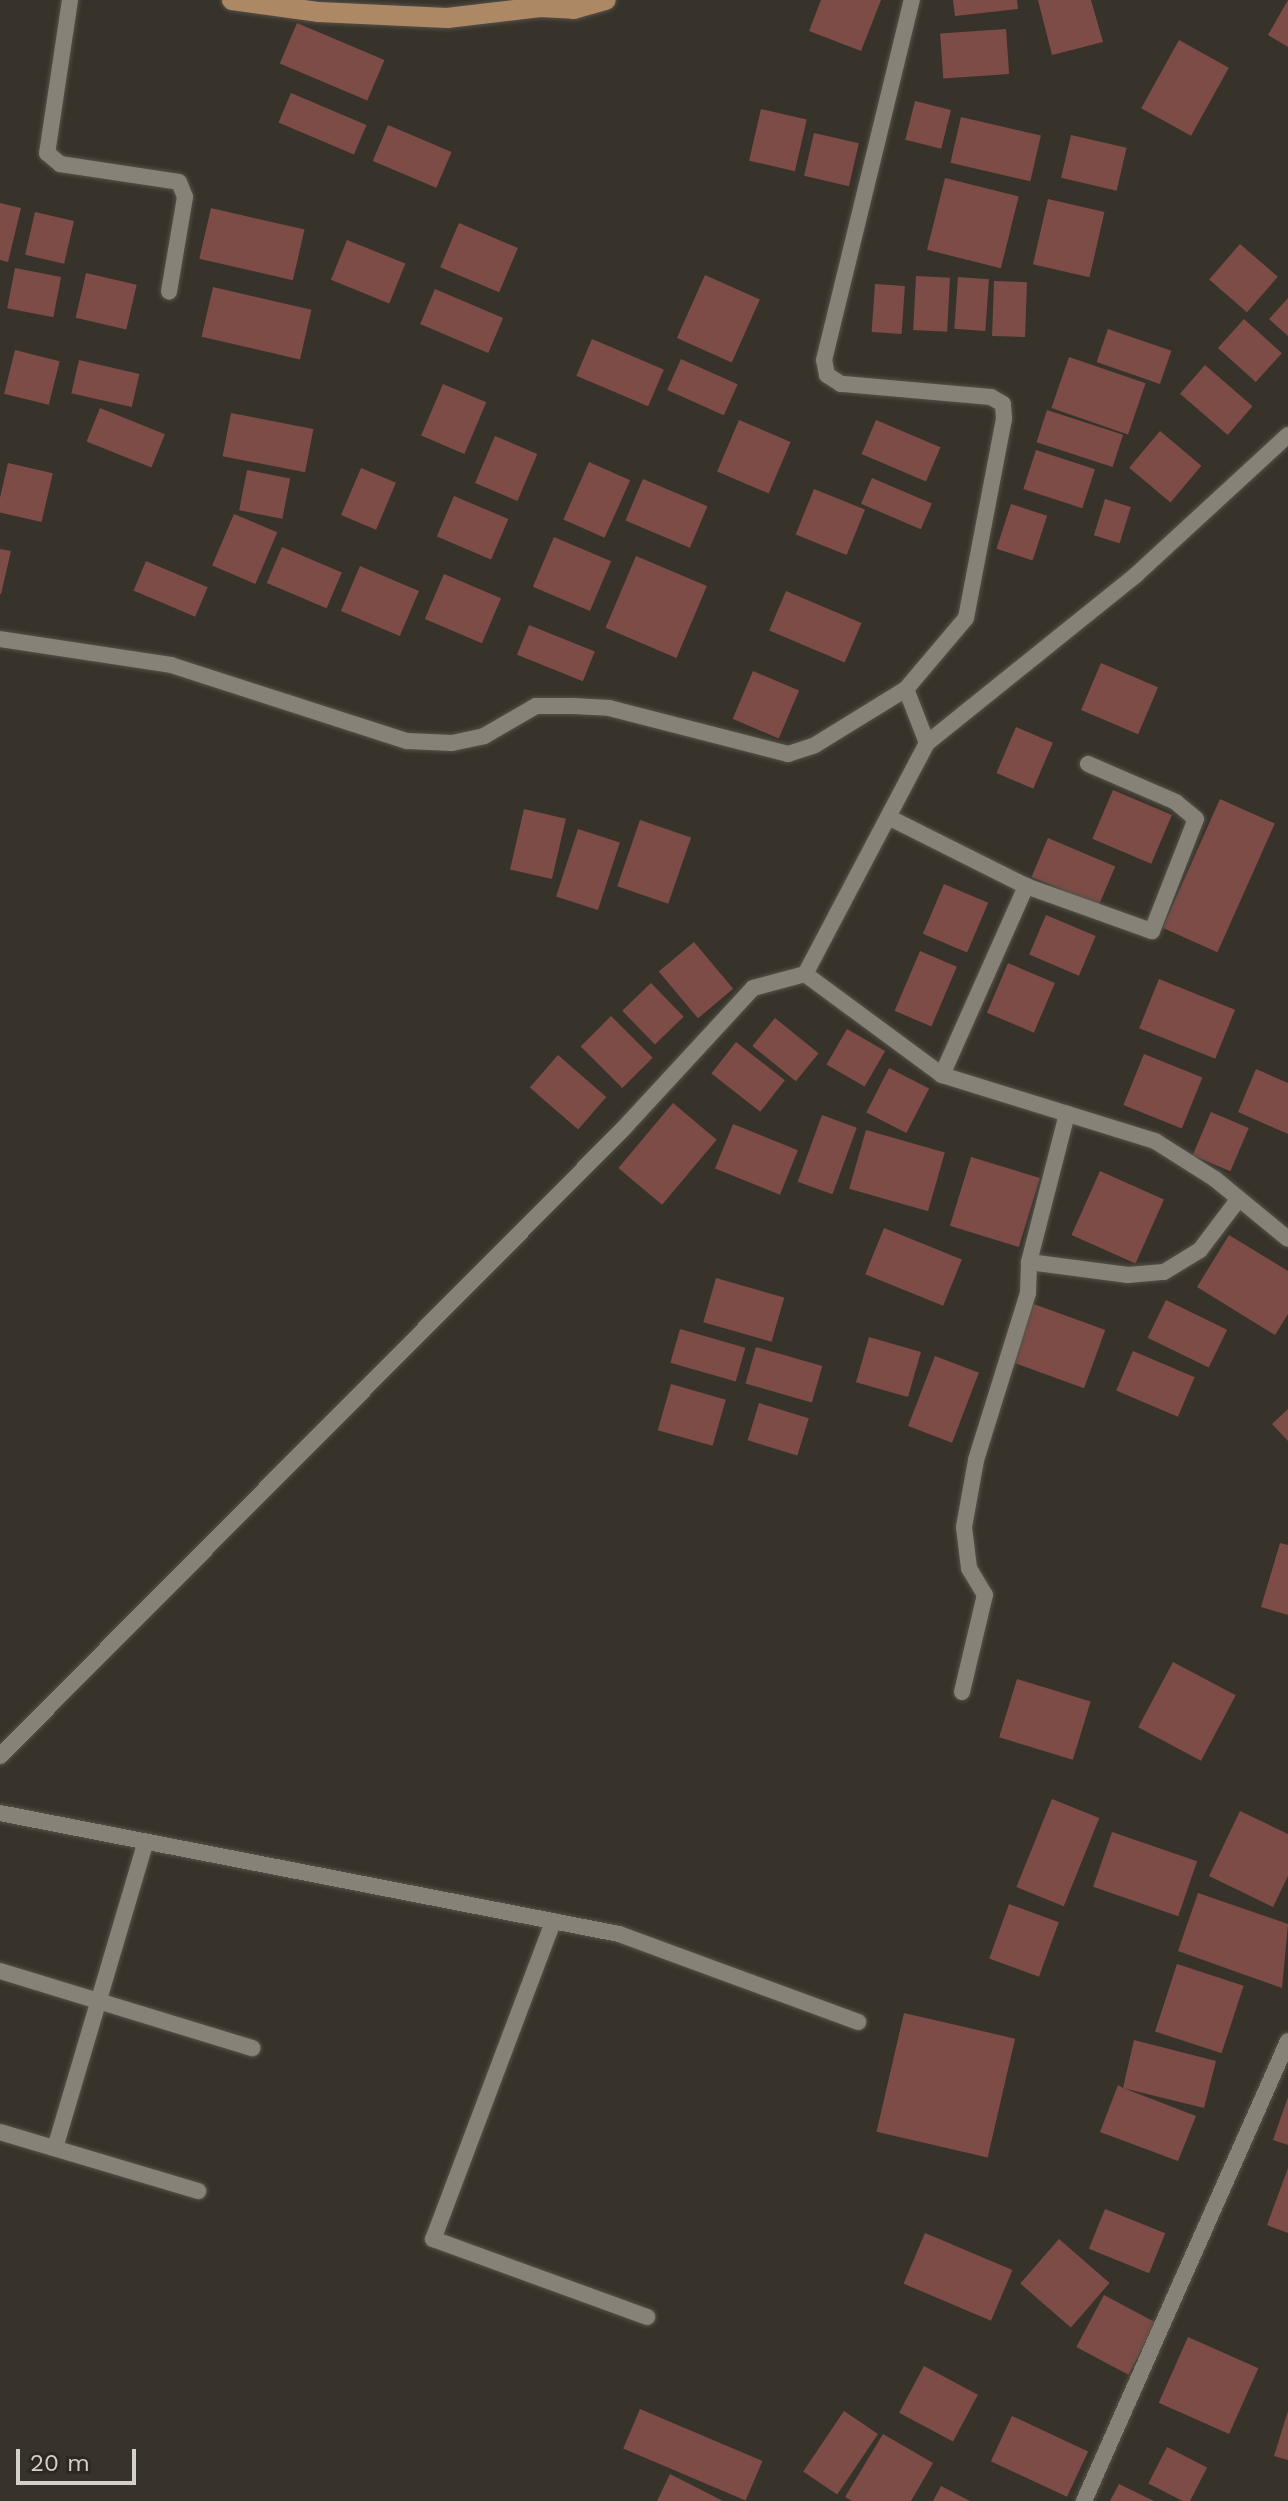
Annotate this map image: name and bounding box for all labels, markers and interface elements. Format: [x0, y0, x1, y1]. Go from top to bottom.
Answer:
scale bar [20, 2433, 140, 2483]
text: 20 m [30, 2449, 90, 2477]

